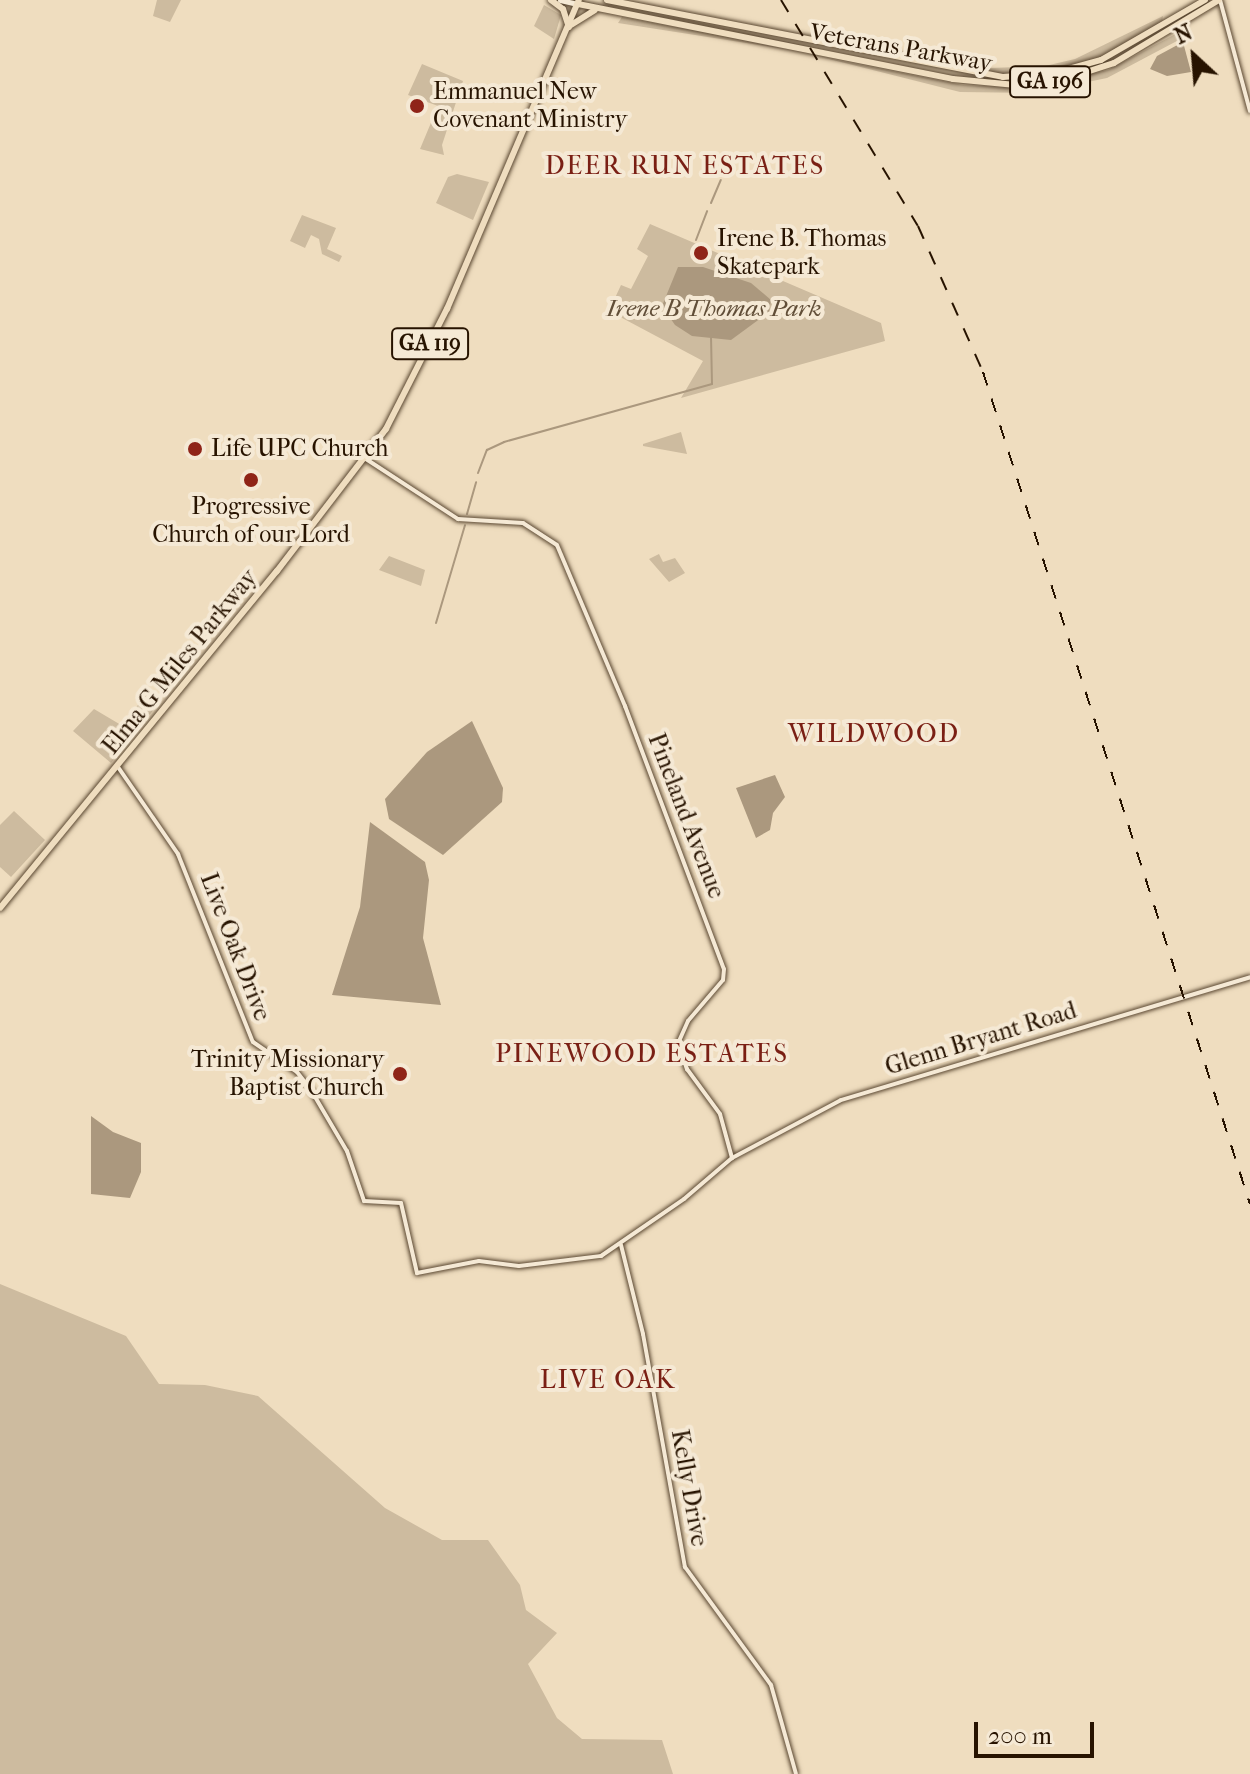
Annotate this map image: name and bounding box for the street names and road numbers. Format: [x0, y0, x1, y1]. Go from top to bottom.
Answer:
street label: Veterans Parkway [808, 18, 994, 78]
road number: GA 196 [1008, 64, 1092, 100]
road number: GA 119 [390, 326, 470, 362]
street label: Elma G Miles Parkway [96, 564, 264, 760]
street label: Pineland Avenue [641, 729, 731, 903]
street label: Live Oak Drive [194, 869, 276, 1025]
street label: Glenn Bryant Road [882, 996, 1080, 1082]
street label: Kelly Drive [665, 1427, 713, 1549]

